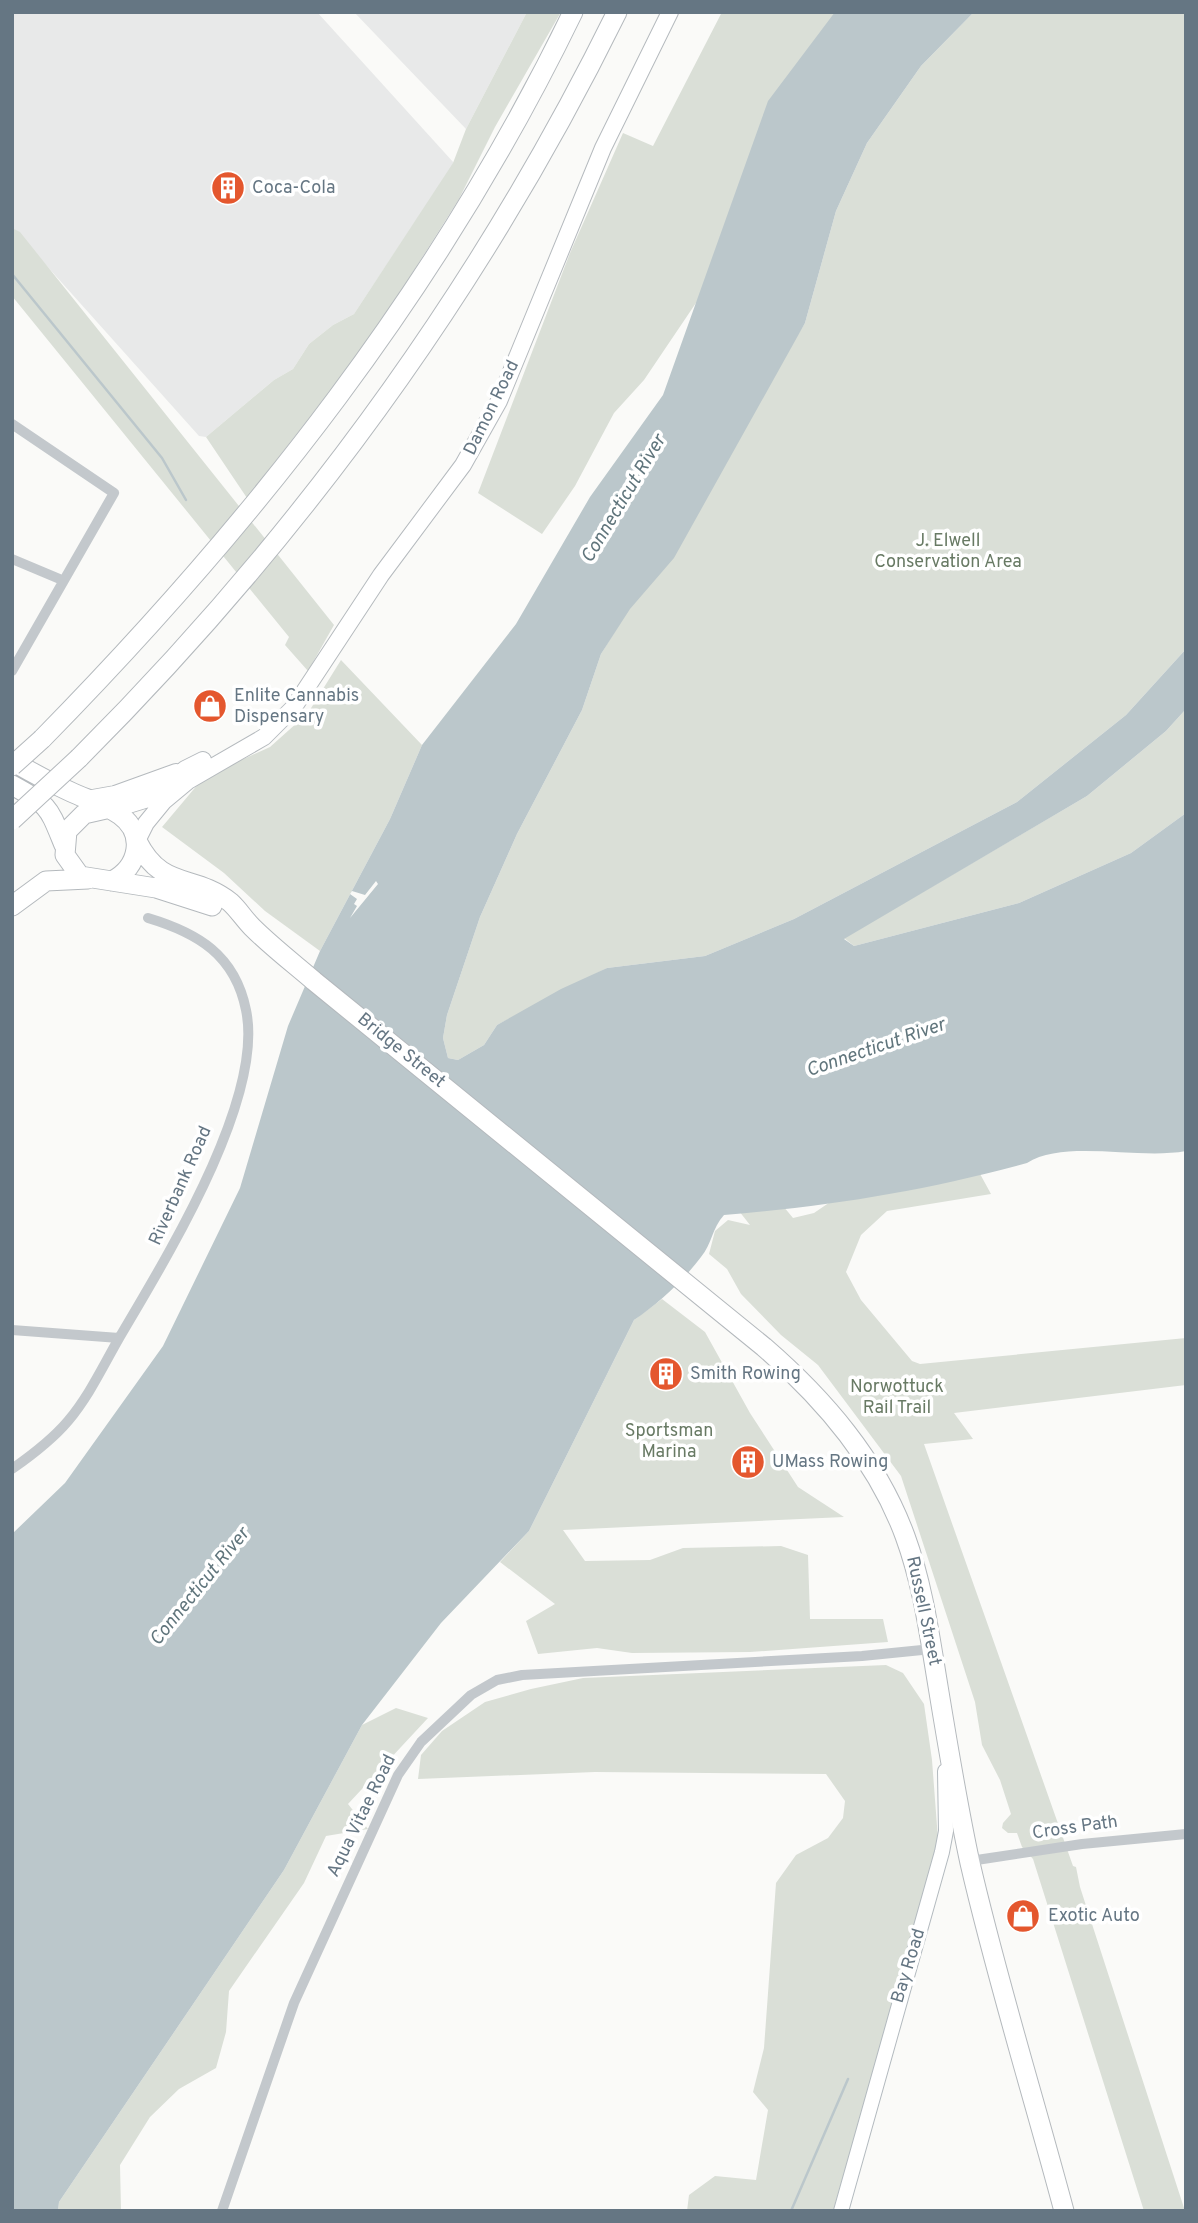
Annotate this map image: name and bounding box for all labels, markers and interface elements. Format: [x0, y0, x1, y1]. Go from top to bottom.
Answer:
building icon: Coca-Cola [209, 169, 247, 207]
place label: Coca-Cola [252, 177, 336, 200]
street label: Damon Road [459, 357, 525, 459]
water label: Connecticut River [576, 429, 673, 568]
park label: J. Elwell Conservation Area [874, 530, 1022, 574]
place label: Enlite Cannabis Dispensary [234, 685, 359, 729]
shop icon: Enlite Cannabis Dispensary [191, 687, 229, 725]
street label: Bridge Street [352, 1008, 450, 1094]
water label: Connecticut River [803, 1012, 950, 1083]
street label: Riverbank Road [144, 1123, 218, 1249]
building icon: Smith Rowing [647, 1355, 685, 1393]
place label: Smith Rowing [690, 1363, 801, 1386]
park label: Norwottuck Rail Trail [850, 1376, 944, 1420]
park label: Sportsman Marina [625, 1420, 713, 1464]
building icon: UMass Rowing [729, 1443, 767, 1481]
place label: UMass Rowing [772, 1451, 888, 1474]
water label: Connecticut River [145, 1522, 256, 1651]
street label: Russell Street [900, 1554, 946, 1668]
street label: Aqua Vitae Road [322, 1751, 402, 1881]
street label: Cross Path [1031, 1811, 1119, 1845]
shop icon: Exotic Auto [1004, 1897, 1042, 1935]
place label: Exotic Auto [1048, 1905, 1140, 1928]
street label: Bay Road [887, 1926, 931, 2006]

